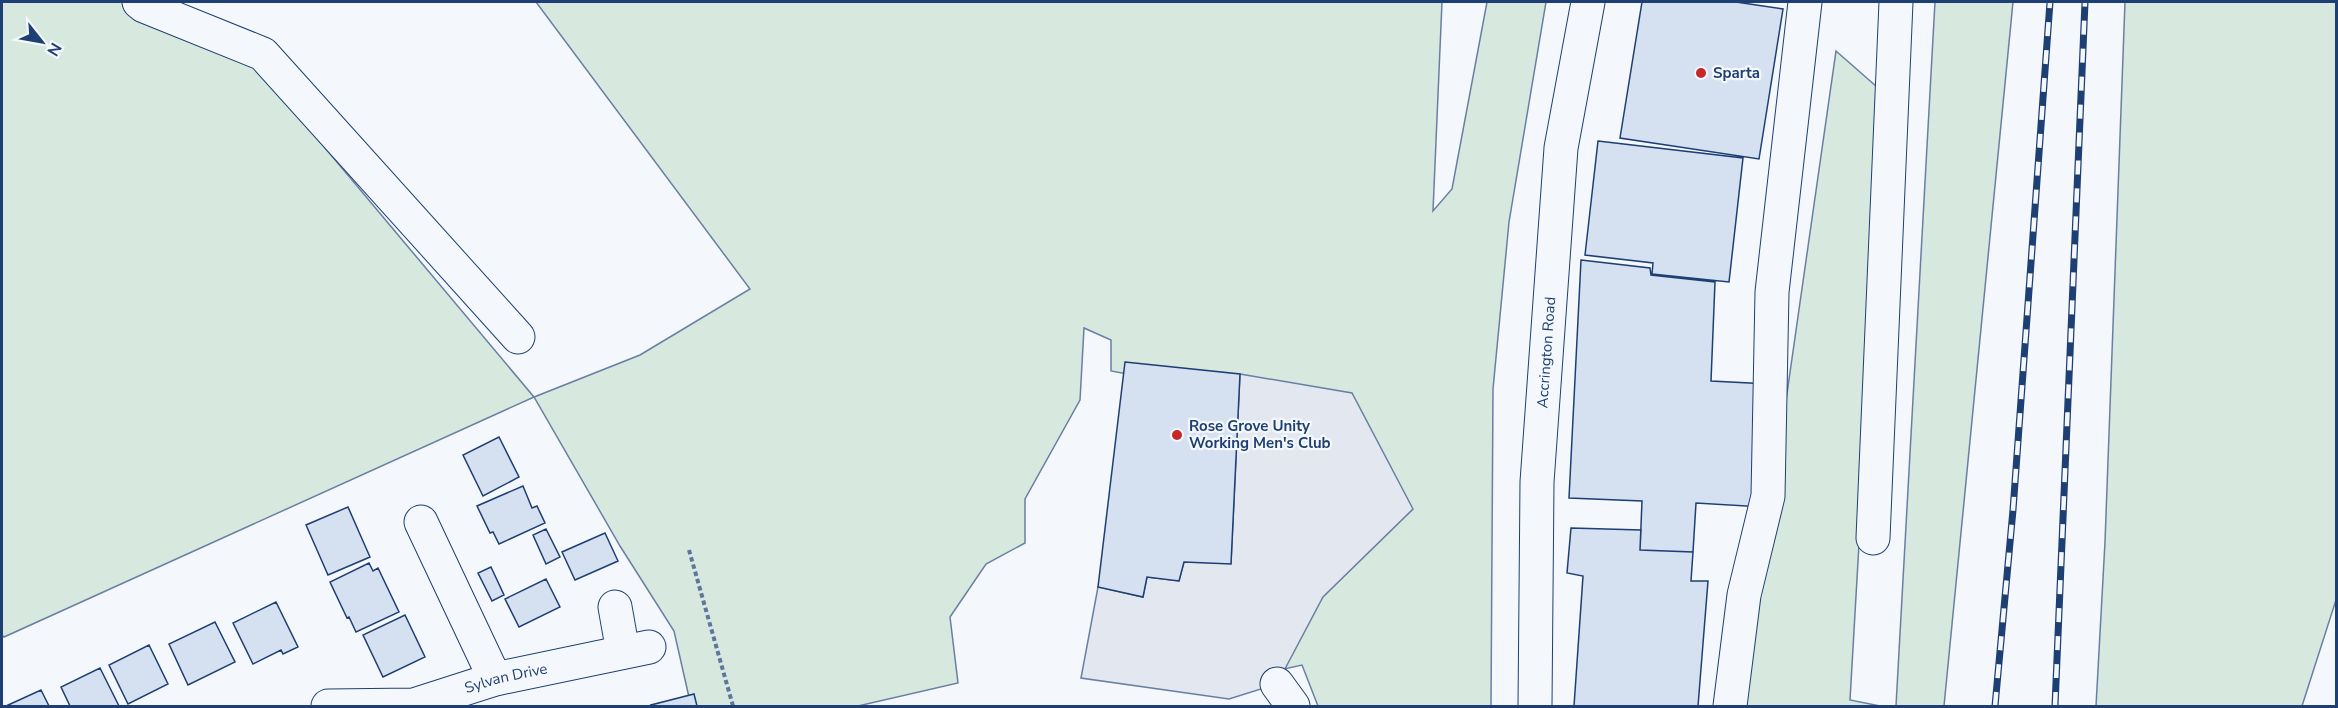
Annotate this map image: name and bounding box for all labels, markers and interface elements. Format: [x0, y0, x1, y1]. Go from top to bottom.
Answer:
north arrow [12, 12, 72, 72]
text: N [41, 38, 67, 60]
place label: Sparta [1713, 63, 1760, 83]
marker: Sparta [1694, 66, 1708, 80]
street label: Accrington Road [1532, 296, 1560, 409]
place label: Rose Grove Unity Working Men's Club [1189, 416, 1331, 453]
marker: Rose Grove Unity Working Men's Club [1170, 428, 1184, 442]
street label: Sylvan Drive [462, 658, 549, 698]

